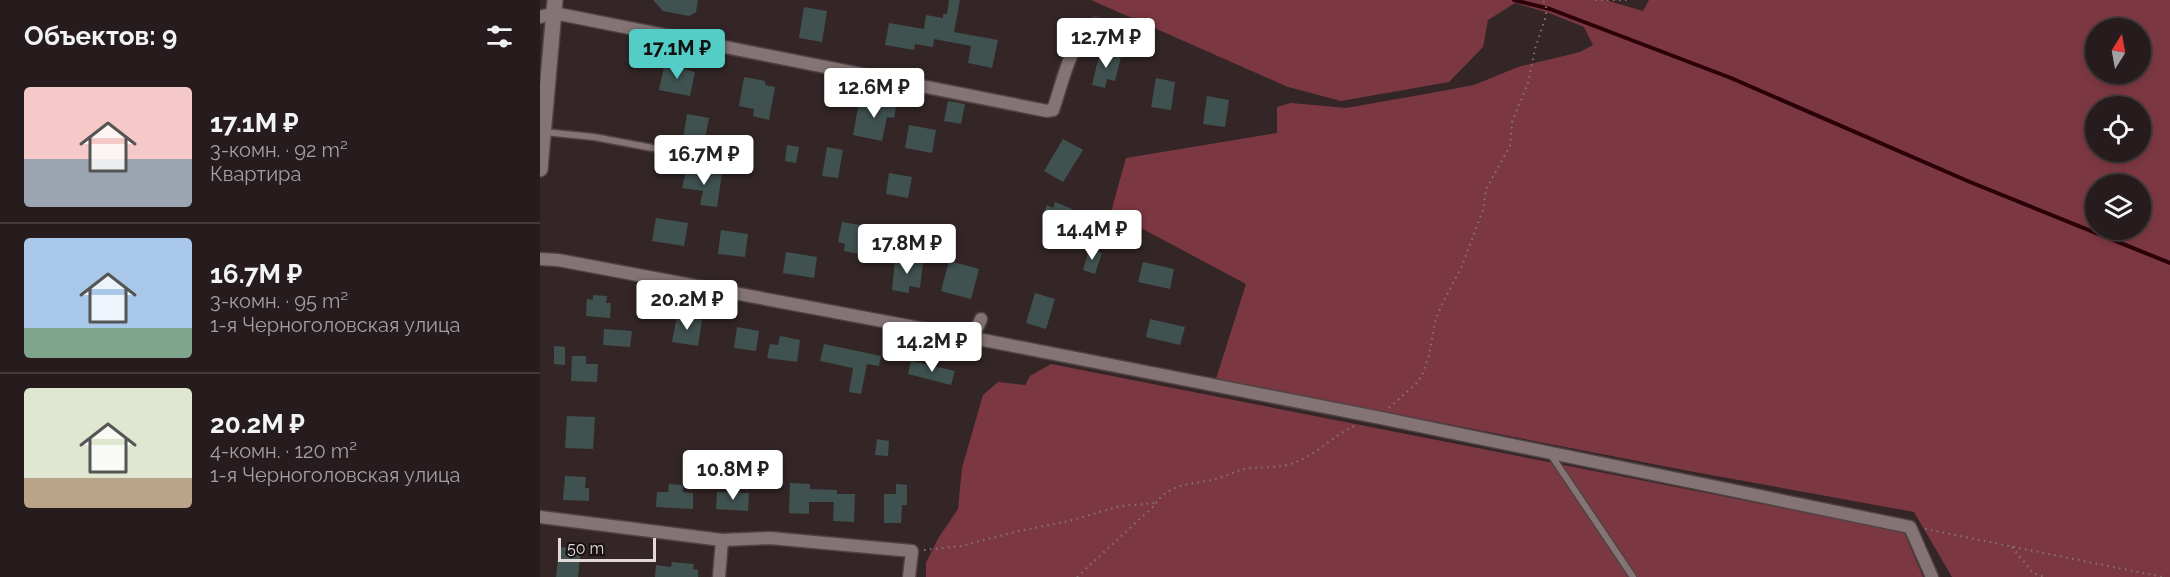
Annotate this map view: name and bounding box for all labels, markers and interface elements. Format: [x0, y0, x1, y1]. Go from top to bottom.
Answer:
pin: 12.7M ₽ [1051, 18, 1161, 69]
north arrow [2085, 18, 2151, 84]
map controls [2085, 18, 2151, 240]
icon: filters [483, 20, 516, 53]
text: Объектов: 9 [24, 21, 177, 51]
text: 12.7M ₽ [1071, 25, 1141, 49]
pin: 17.1M ₽ [622, 29, 732, 80]
text: 17.1M ₽ [643, 36, 711, 60]
pin: 12.6M ₽ [819, 68, 929, 119]
text: 12.6M ₽ [838, 75, 910, 99]
button: locate [2085, 96, 2151, 162]
text: 17.1M ₽ [210, 108, 299, 138]
icon: home [72, 111, 144, 183]
pin: 16.7M ₽ [649, 135, 759, 186]
text: 3-комн. · 92 m² [210, 138, 348, 162]
text: 16.7M ₽ [668, 142, 740, 166]
text: Квартира [210, 162, 301, 186]
button: layers [2085, 174, 2151, 240]
pin: 14.4M ₽ [1037, 210, 1147, 261]
text: 14.4M ₽ [1057, 217, 1127, 241]
pin: 17.8M ₽ [852, 224, 962, 275]
text: 17.8M ₽ [872, 231, 942, 255]
text: 16.7M ₽ [210, 259, 302, 289]
icon: home [72, 262, 144, 334]
pin: 20.2M ₽ [632, 280, 742, 331]
text: 20.2M ₽ [650, 287, 724, 311]
text: 3-комн. · 95 m² [210, 289, 348, 313]
text: 1-я Черноголовская улица [210, 313, 460, 337]
pin: 14.2M ₽ [877, 322, 987, 373]
text: 14.2M ₽ [897, 329, 967, 353]
text: 20.2M ₽ [210, 409, 305, 439]
icon: home [72, 412, 144, 484]
text: 4-комн. · 120 m² [210, 439, 357, 463]
pin: 10.8M ₽ [678, 450, 788, 501]
text: 10.8M ₽ [697, 457, 769, 481]
text: 1-я Черноголовская улица [210, 463, 460, 487]
scale bar [558, 535, 656, 562]
text: 50 m [567, 539, 604, 558]

